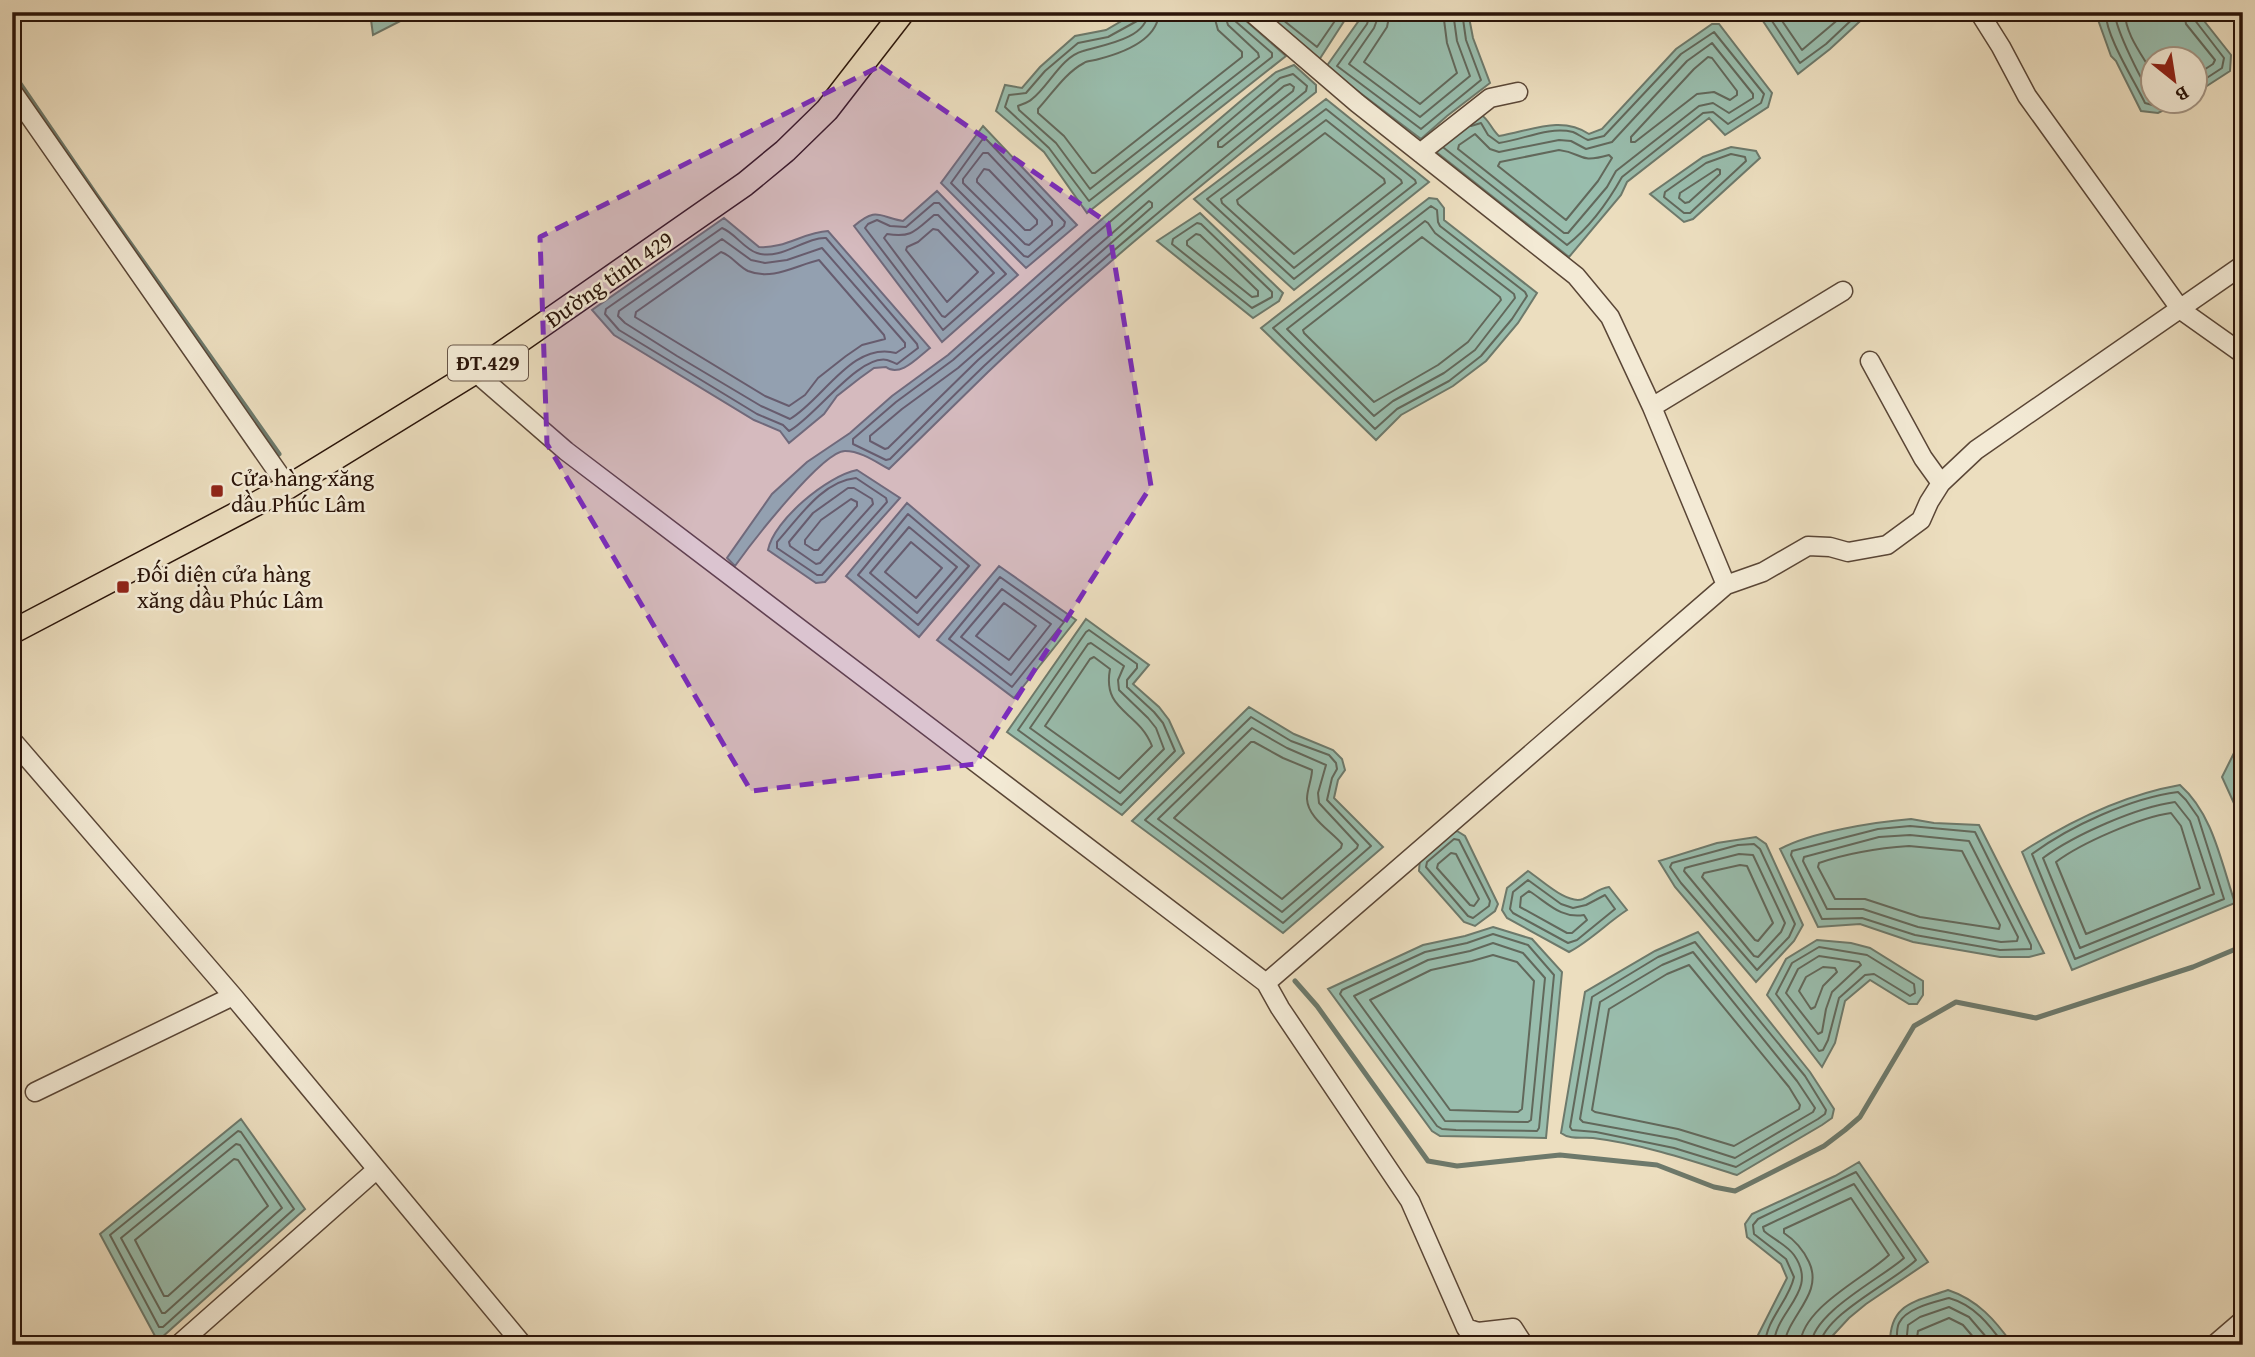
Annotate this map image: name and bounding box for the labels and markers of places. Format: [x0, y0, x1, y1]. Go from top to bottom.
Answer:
place label: Cửa hàng xăng dầu Phúc Lâm [231, 461, 375, 520]
marker: Cửa hàng xăng dầu Phúc Lâm [209, 483, 225, 499]
place label: Đối diện cửa hàng xăng dầu Phúc Lâm [137, 557, 324, 616]
marker: Đối diện cửa hàng xăng dầu Phúc Lâm [115, 579, 131, 595]

